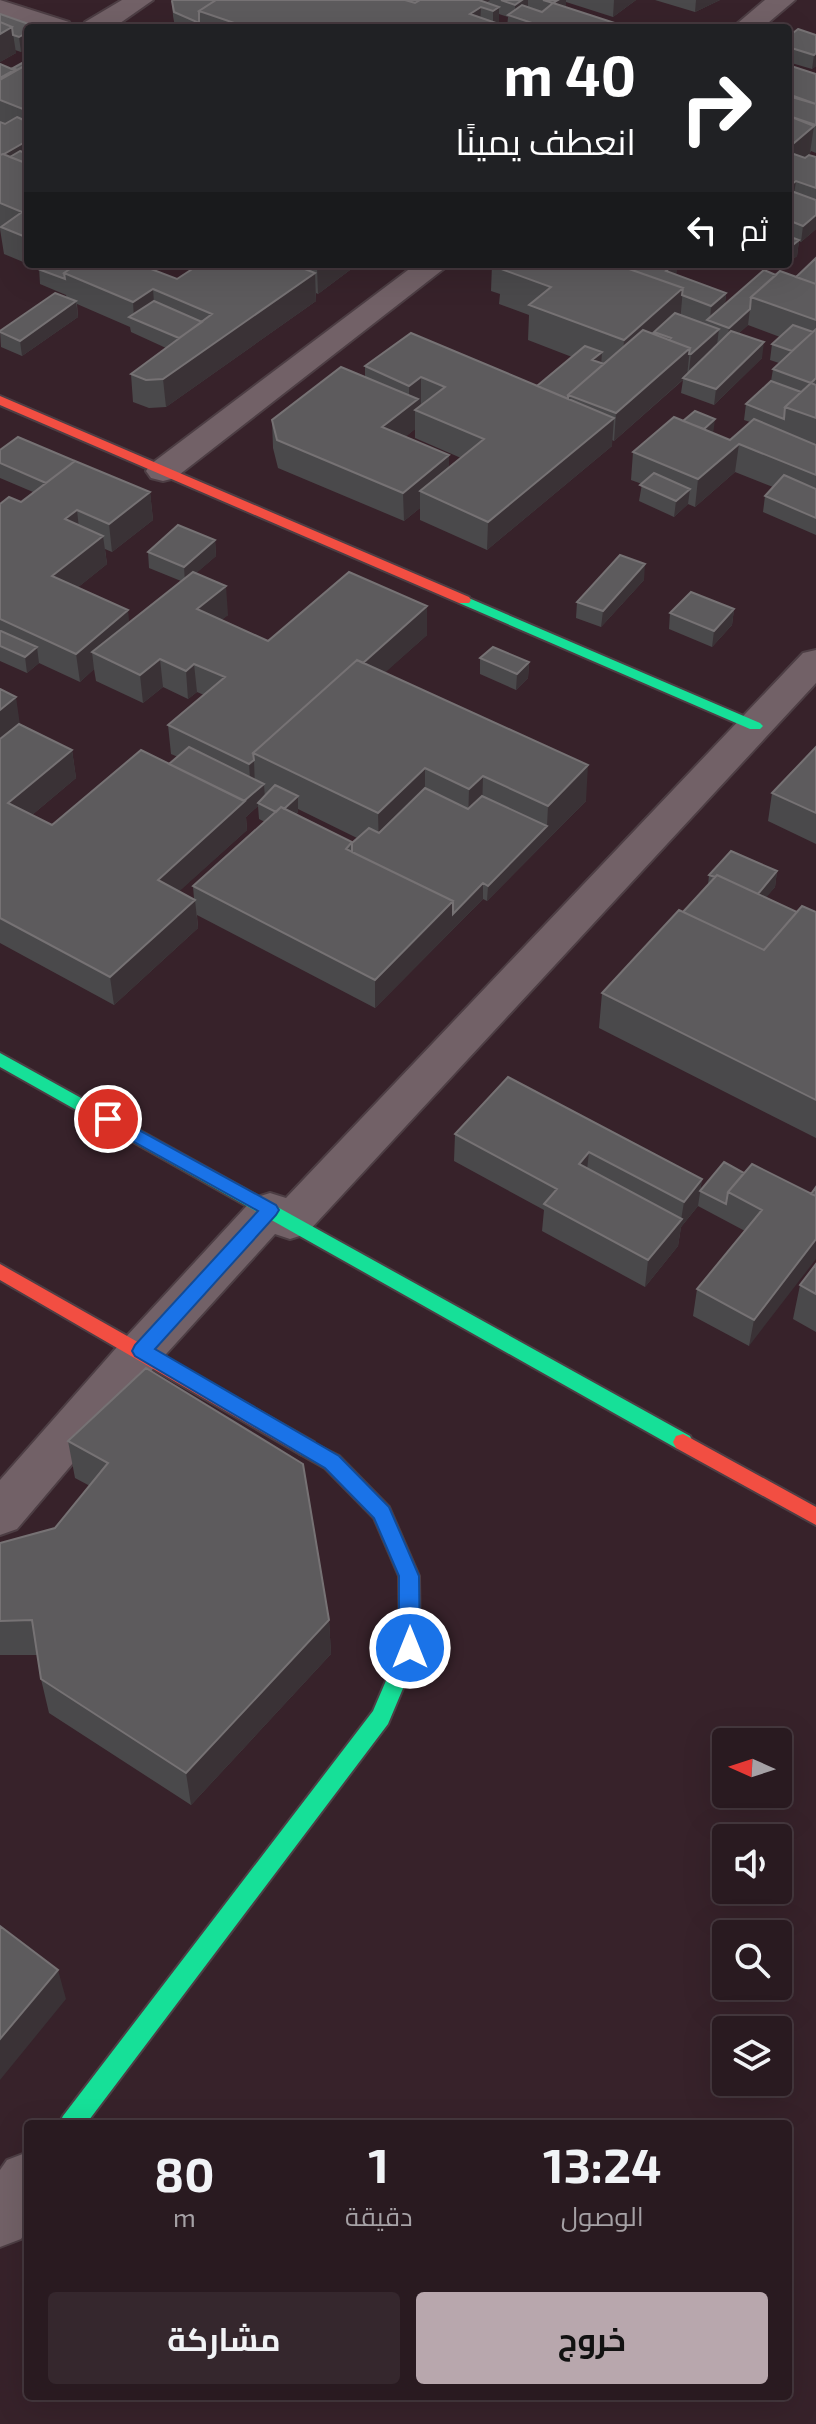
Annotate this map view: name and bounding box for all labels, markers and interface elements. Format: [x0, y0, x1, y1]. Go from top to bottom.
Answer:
text: 40 m [504, 40, 636, 107]
icon: right [664, 56, 768, 160]
text: انعطف يمينًا [455, 119, 636, 162]
icon: left [680, 208, 724, 252]
text: ثم [740, 211, 768, 247]
pin [74, 1085, 142, 1153]
icon: arrive [86, 1097, 130, 1141]
position arrow [368, 1606, 452, 1690]
north arrow [712, 1728, 792, 1808]
map controls [712, 1728, 792, 2096]
button: sound [712, 1824, 792, 1904]
button: search [712, 1920, 792, 2000]
button: layers [712, 2016, 792, 2096]
text: 1 [368, 2135, 389, 2193]
text: 13:24 [543, 2135, 662, 2193]
text: 80 [154, 2144, 215, 2202]
text: دقيقة [345, 2200, 413, 2231]
text: الوصول [561, 2200, 644, 2231]
text: m [173, 2201, 196, 2232]
button: مشاركة [48, 2292, 400, 2384]
button: خروج [416, 2292, 768, 2384]

